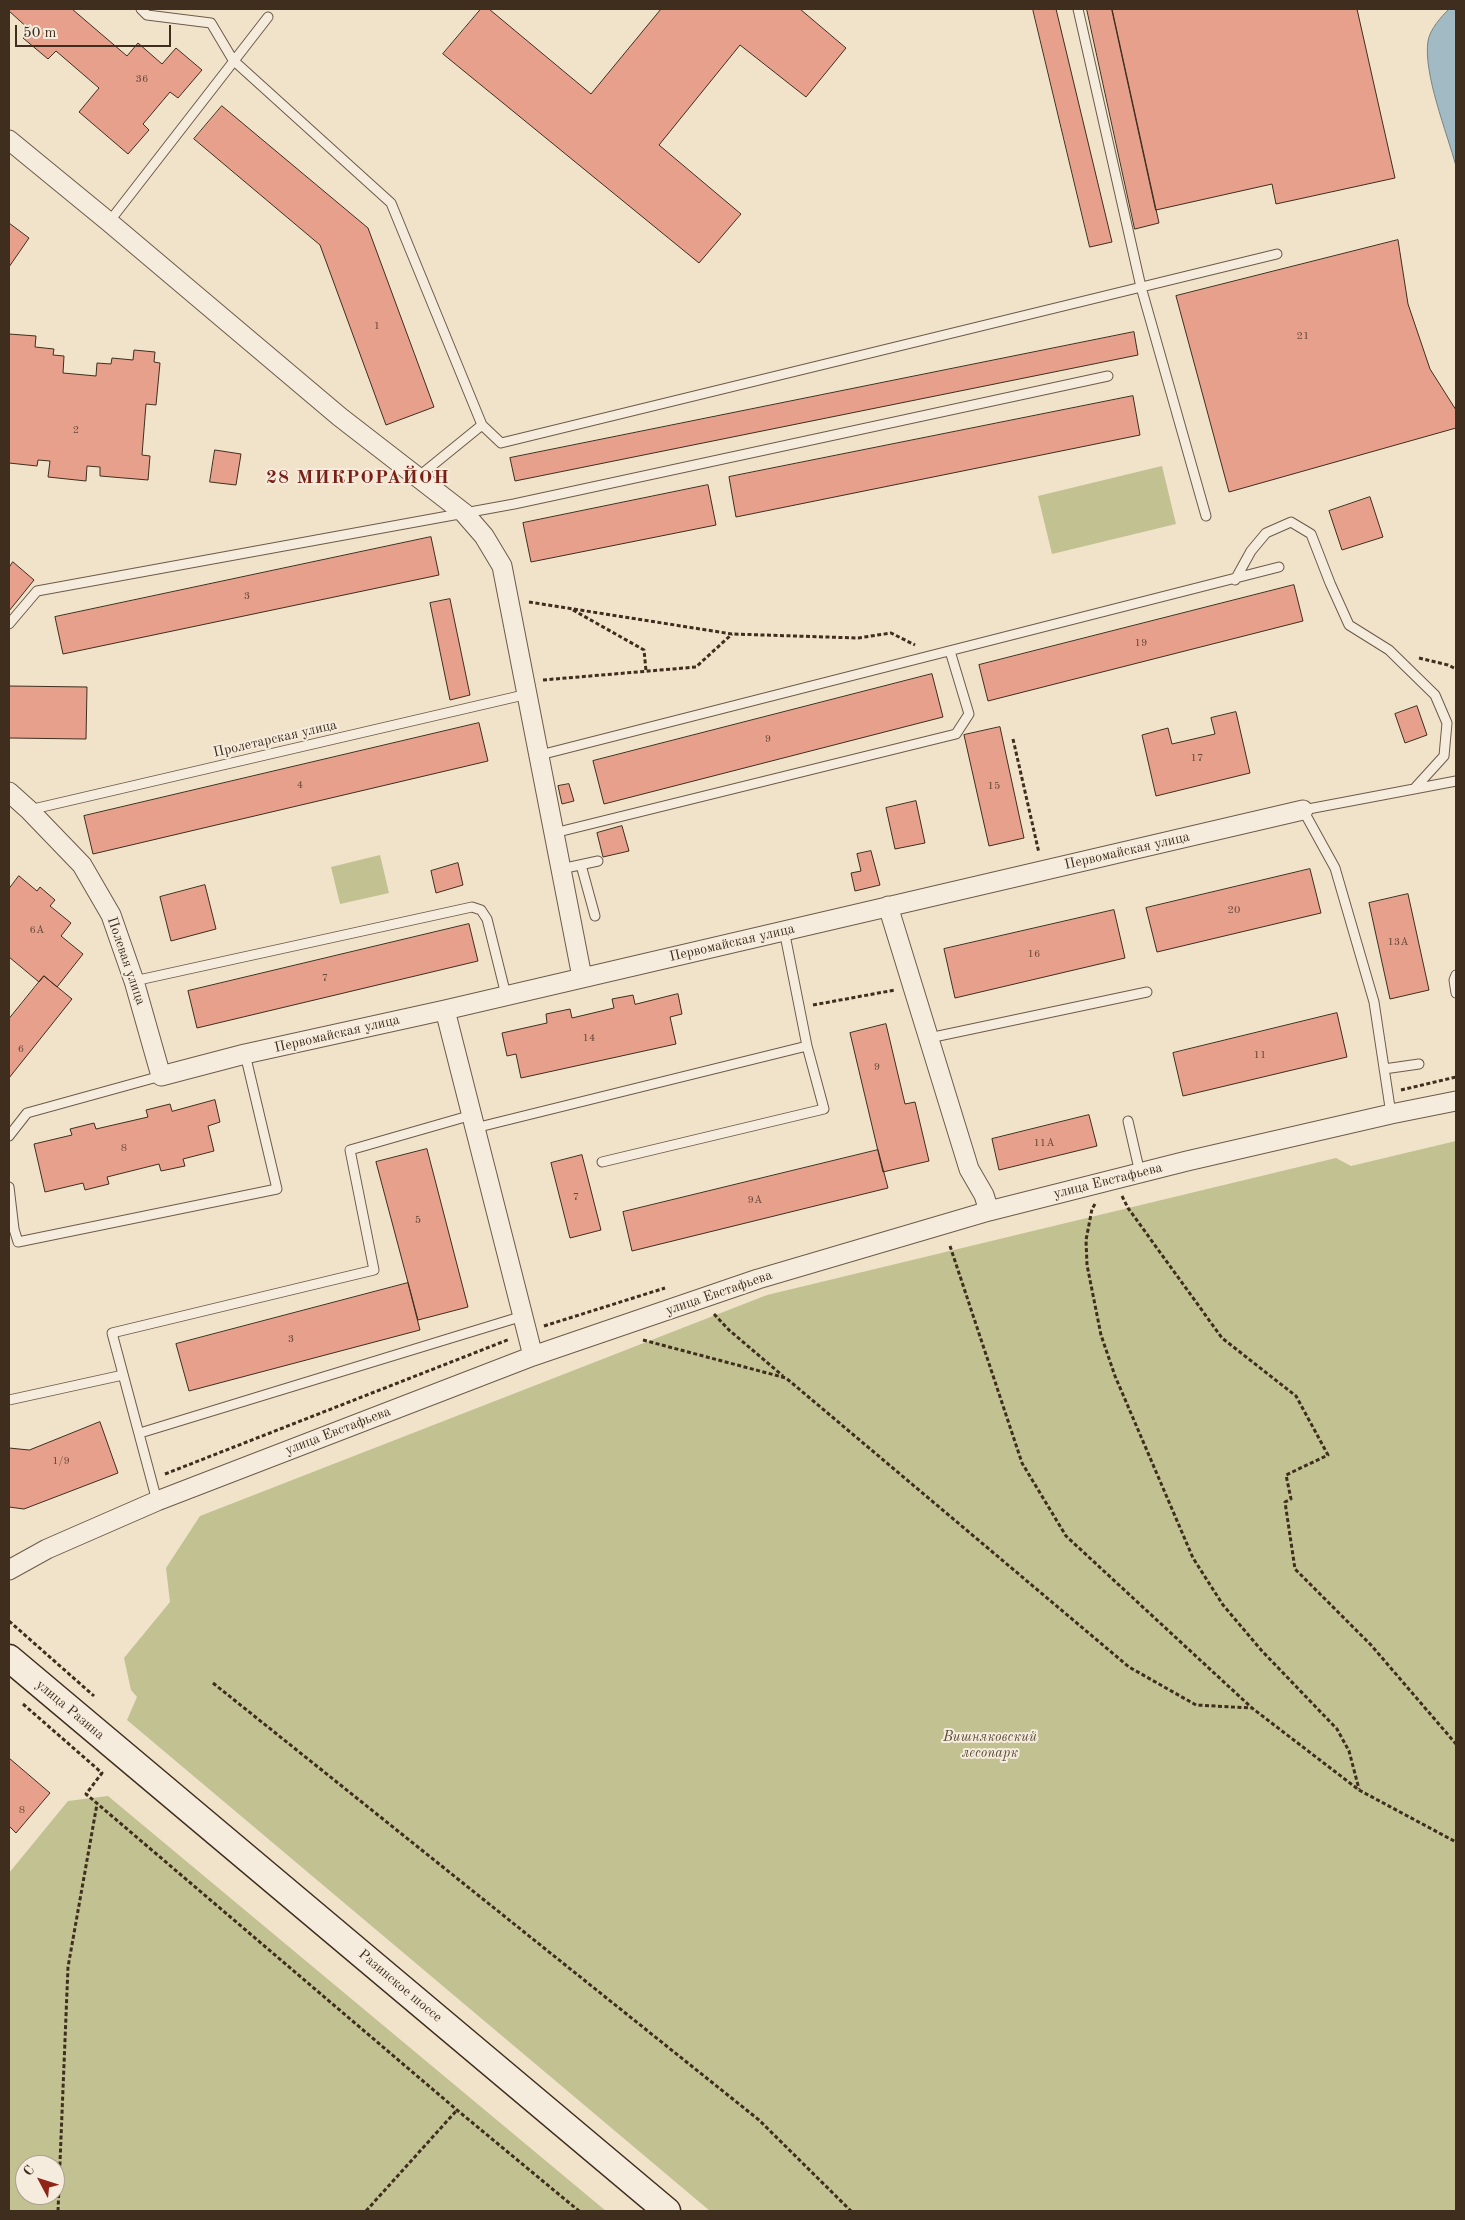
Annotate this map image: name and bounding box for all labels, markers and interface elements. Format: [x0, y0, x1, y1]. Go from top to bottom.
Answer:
scale bar [18, 15, 174, 47]
text: 50 m [23, 26, 57, 41]
house number: 36 [136, 72, 148, 86]
house number: 1 [374, 319, 380, 333]
house number: 21 [1297, 329, 1309, 343]
house number: 2 [73, 423, 79, 437]
district label: 28 МИКРОРАЙОН [264, 467, 452, 489]
house number: 3 [244, 589, 250, 603]
house number: 19 [1135, 636, 1147, 650]
street label: Пролетарская улица [211, 717, 339, 761]
house number: 9 [765, 732, 771, 746]
house number: 17 [1191, 751, 1203, 765]
house number: 4 [297, 778, 303, 792]
house number: 15 [988, 779, 1000, 793]
street label: Первомайская улица [1063, 828, 1191, 874]
house number: 20 [1228, 903, 1240, 917]
street label: Полевая улица [103, 915, 149, 1007]
street label: Первомайская улица [668, 920, 796, 966]
house number: 6А [30, 923, 44, 937]
house number: 13А [1387, 935, 1409, 949]
house number: 16 [1028, 947, 1040, 961]
house number: 7 [322, 971, 328, 985]
street label: Первомайская улица [273, 1011, 401, 1057]
house number: 14 [583, 1031, 595, 1045]
house number: 6 [18, 1042, 24, 1056]
house number: 11 [1254, 1048, 1266, 1062]
house number: 9 [874, 1060, 880, 1074]
house number: 11А [1033, 1136, 1055, 1150]
house number: 8 [121, 1141, 127, 1155]
street label: улица Евстафьева [1052, 1159, 1164, 1203]
house number: 7 [573, 1190, 579, 1204]
house number: 9А [748, 1193, 762, 1207]
house number: 5 [415, 1213, 421, 1227]
street label: улица Евстафьева [663, 1267, 775, 1319]
house number: 3 [288, 1332, 294, 1346]
street label: улица Евстафьева [283, 1403, 393, 1459]
house number: 1/9 [52, 1454, 70, 1468]
street label: улица Разина [32, 1676, 108, 1744]
park label: Вишняковский лесопарк [943, 1729, 1037, 1761]
house number: 8 [19, 1803, 25, 1817]
street label: Разинское шоссе [355, 1946, 445, 2026]
north arrow [15, 2155, 65, 2205]
text: С [21, 2163, 38, 2179]

